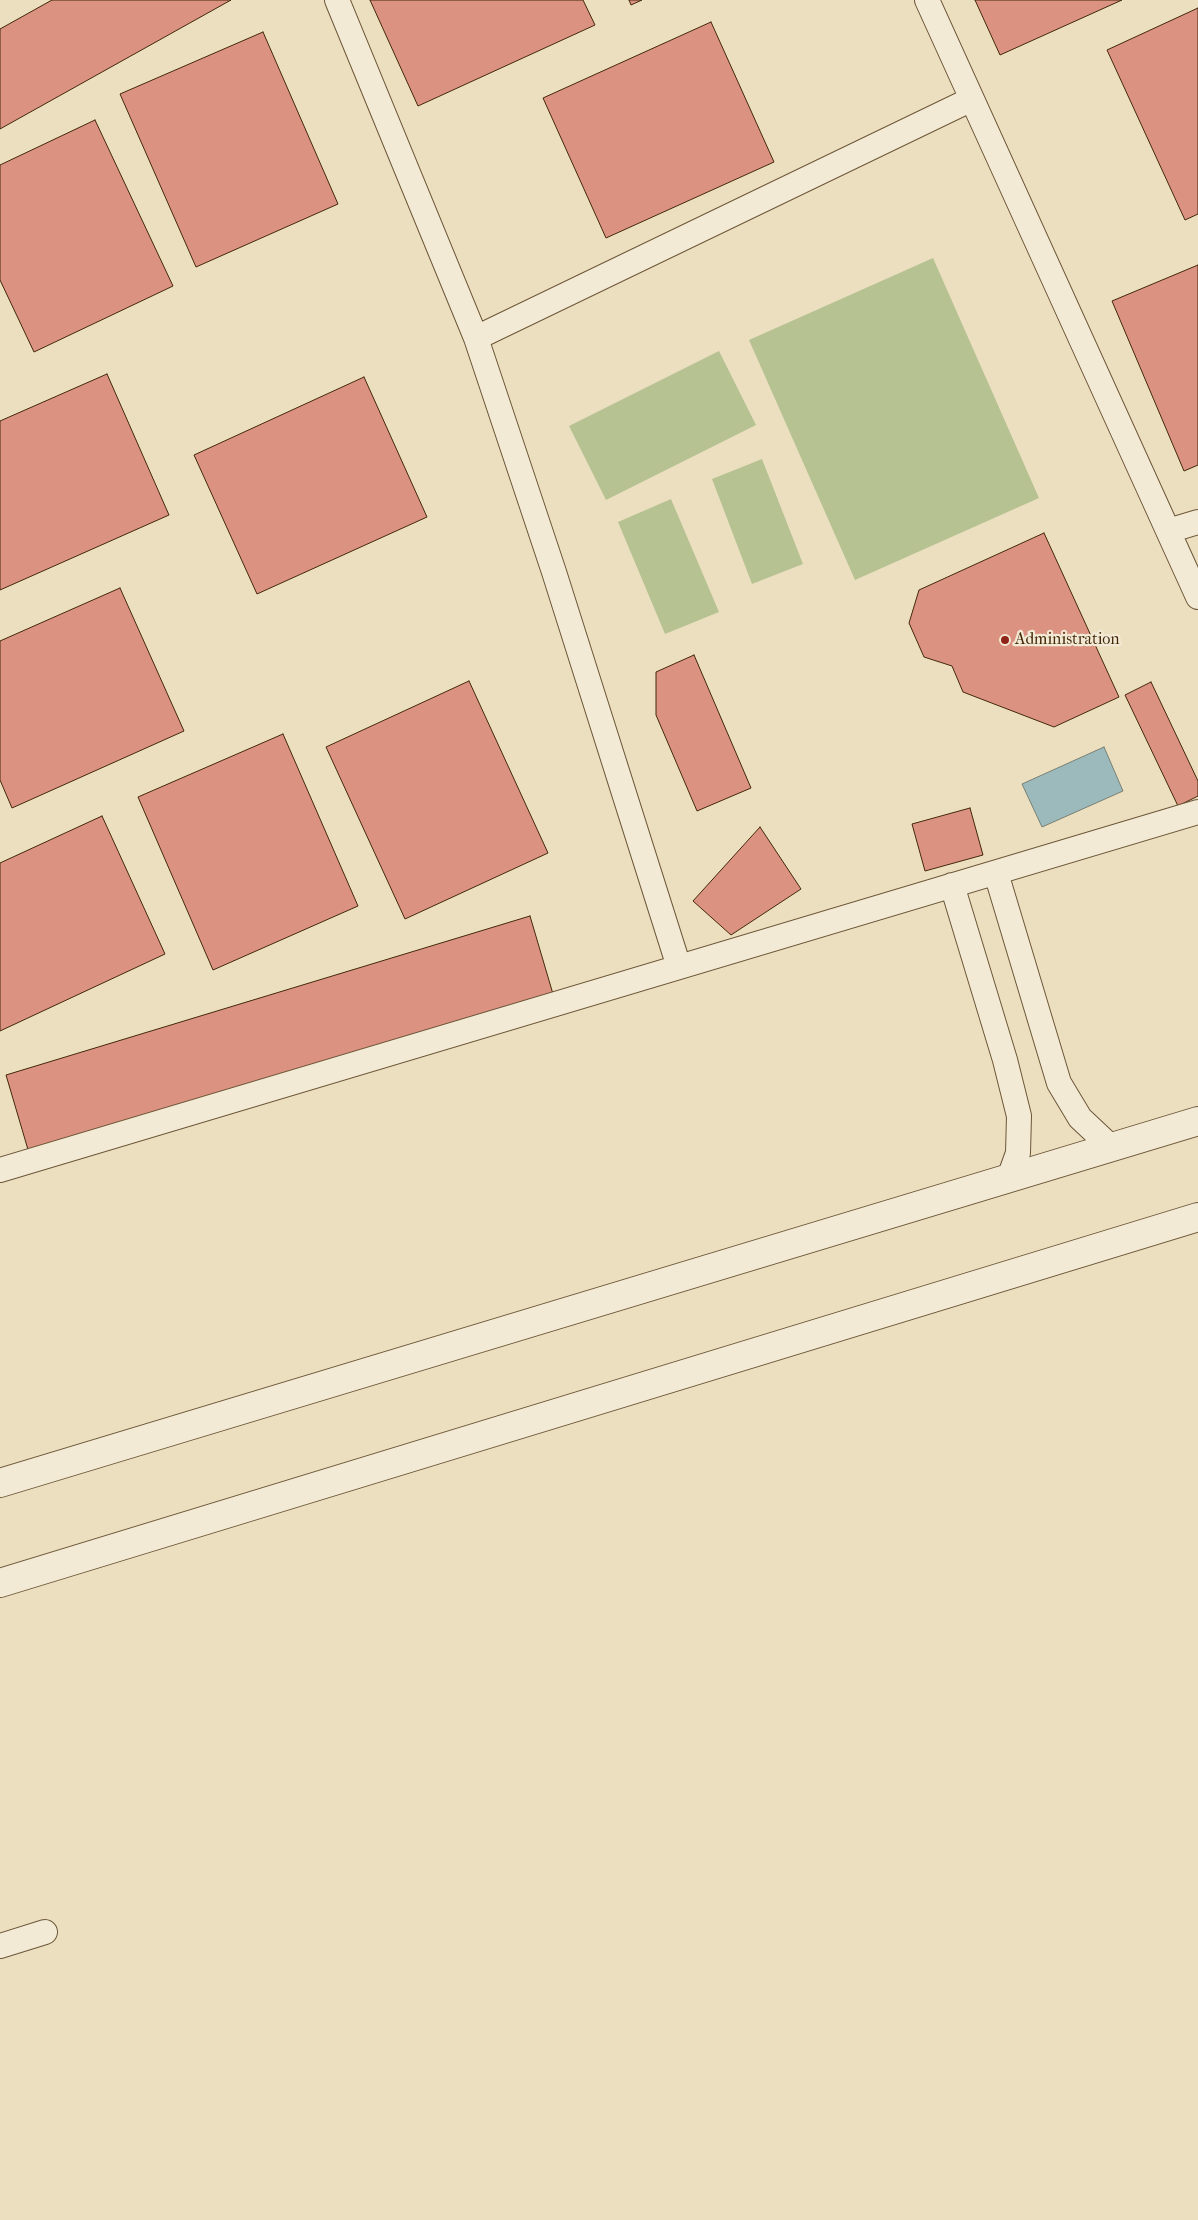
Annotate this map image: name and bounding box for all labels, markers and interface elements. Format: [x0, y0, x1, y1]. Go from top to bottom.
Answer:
place label: Administration [1015, 630, 1120, 650]
marker: Administration [999, 634, 1011, 646]

